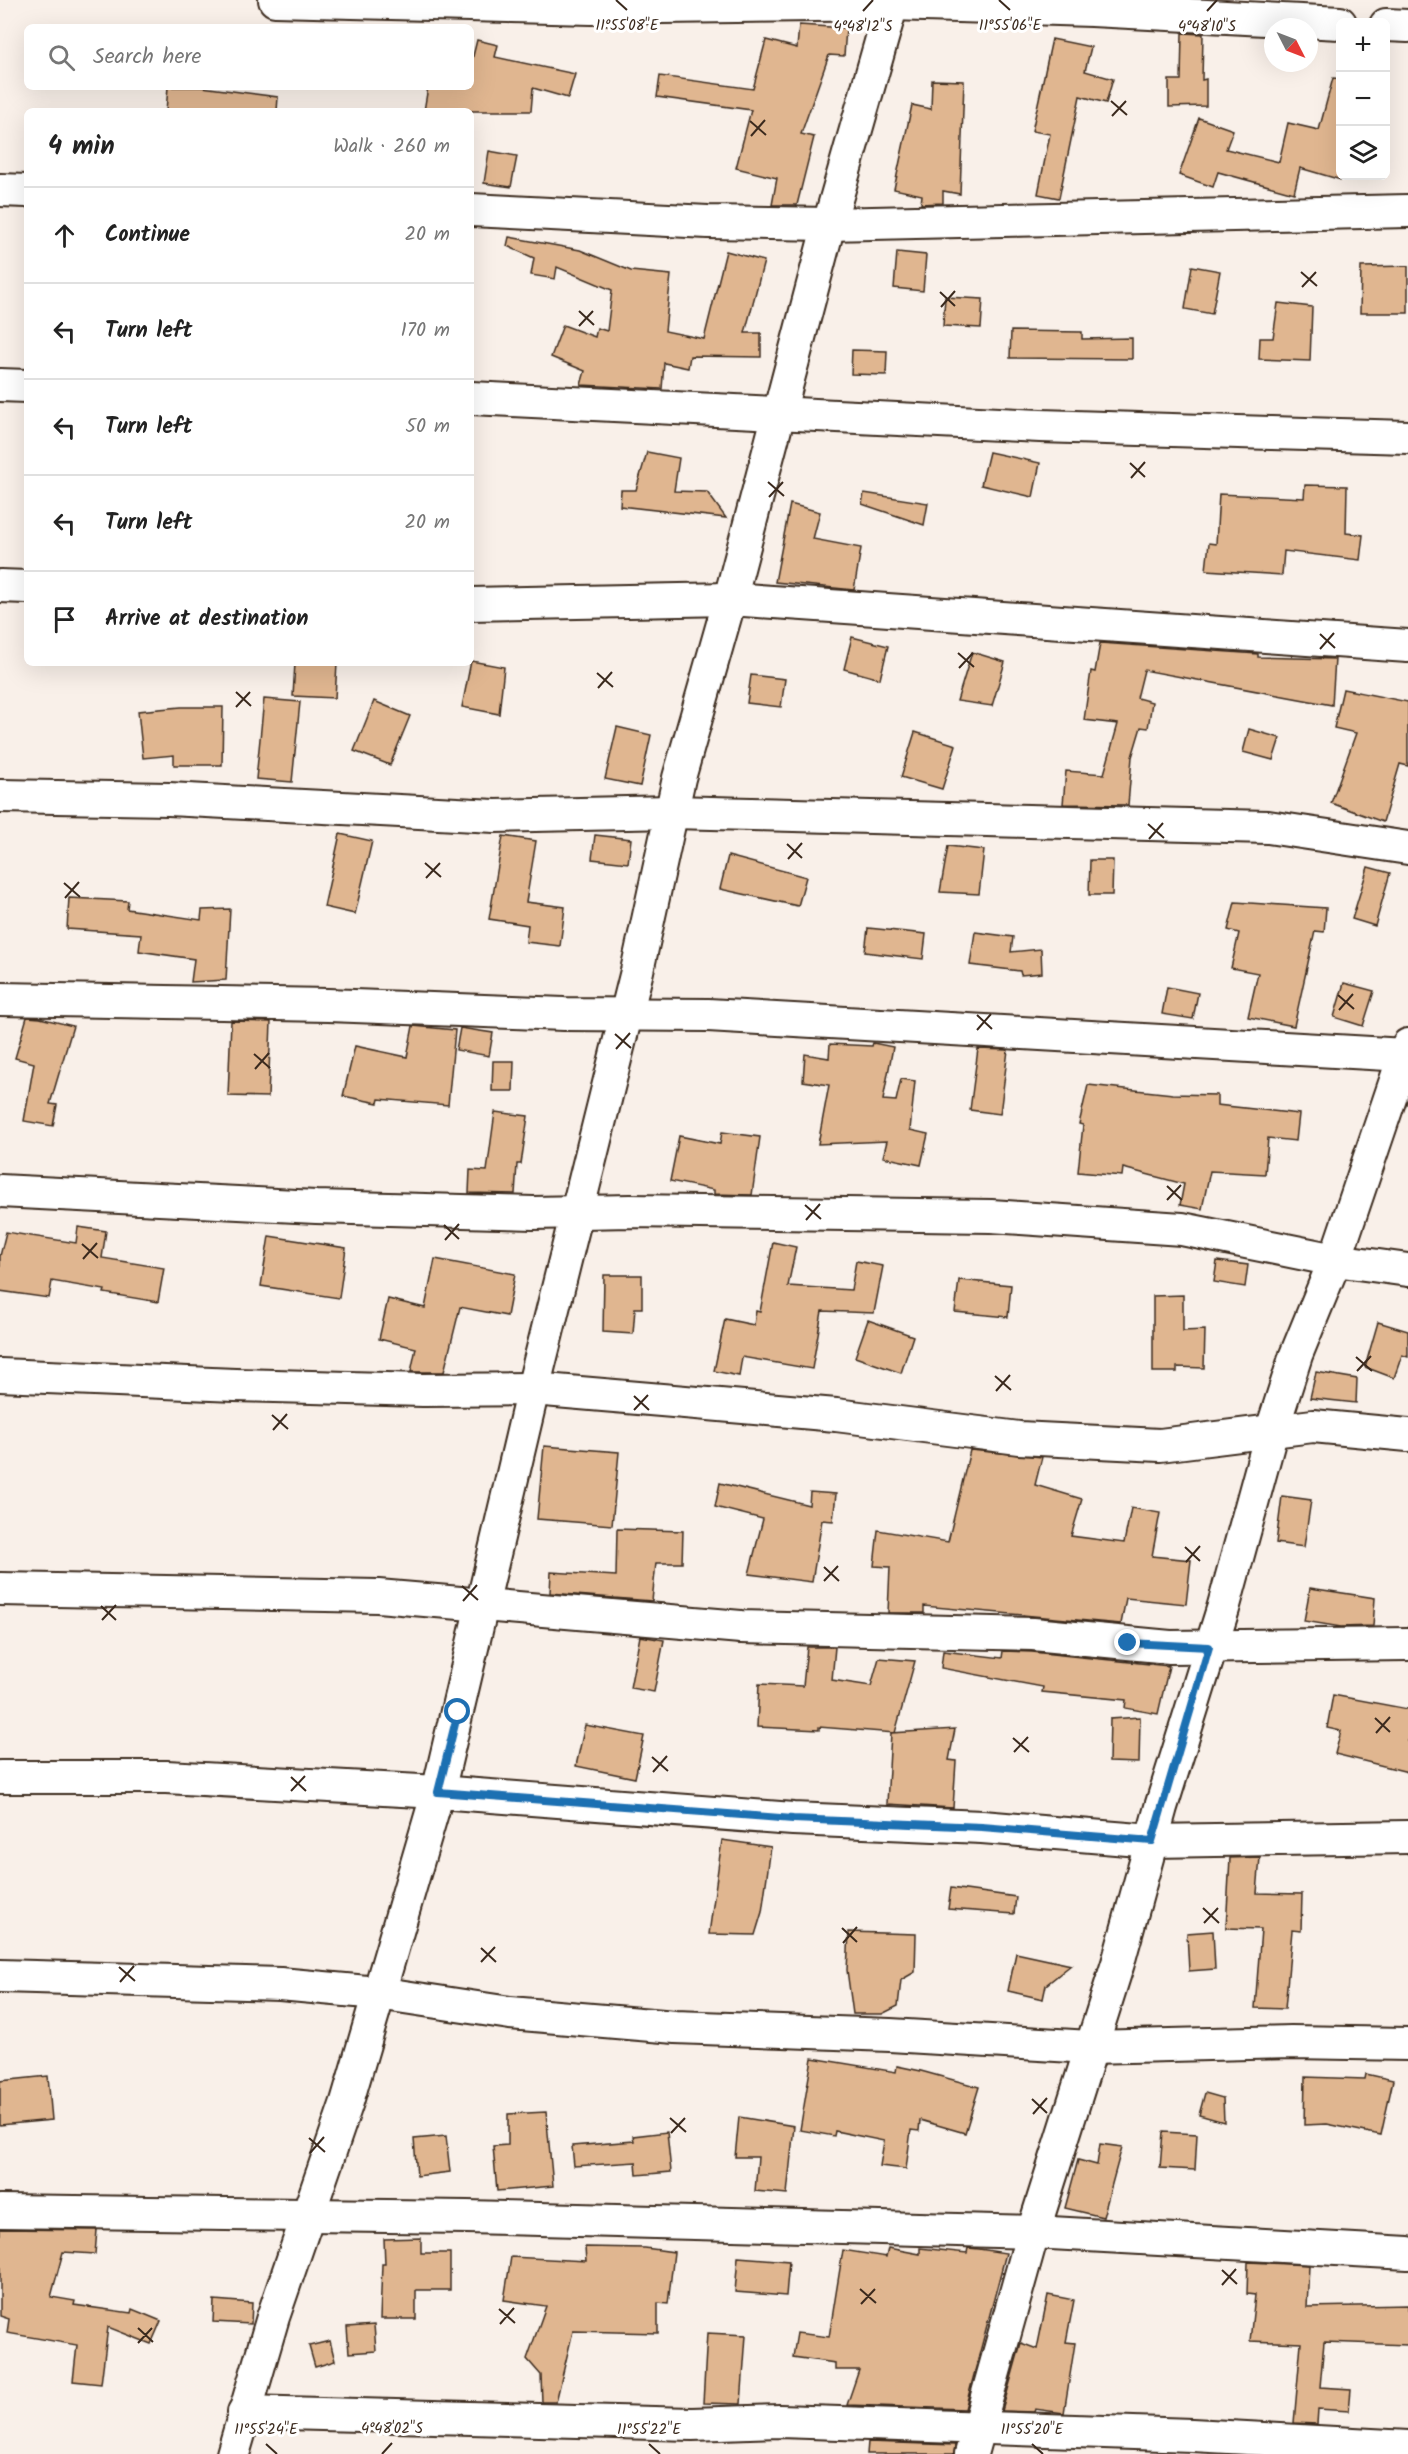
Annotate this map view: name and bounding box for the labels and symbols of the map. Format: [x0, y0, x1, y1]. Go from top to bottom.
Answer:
text: 11°55'08"E [595, 14, 660, 38]
text: 11°55'06"E [979, 14, 1042, 38]
text: 4°48'12"S [833, 15, 893, 39]
text: 4°48'10"S [1178, 15, 1236, 39]
north arrow [1264, 18, 1318, 72]
route end [1114, 1629, 1140, 1655]
route start [444, 1698, 470, 1724]
text: 4°48'02"S [361, 2417, 423, 2441]
text: 11°55'24"E [234, 2418, 299, 2442]
text: 11°55'22"E [617, 2418, 682, 2442]
text: 11°55'20"E [1001, 2418, 1065, 2442]

